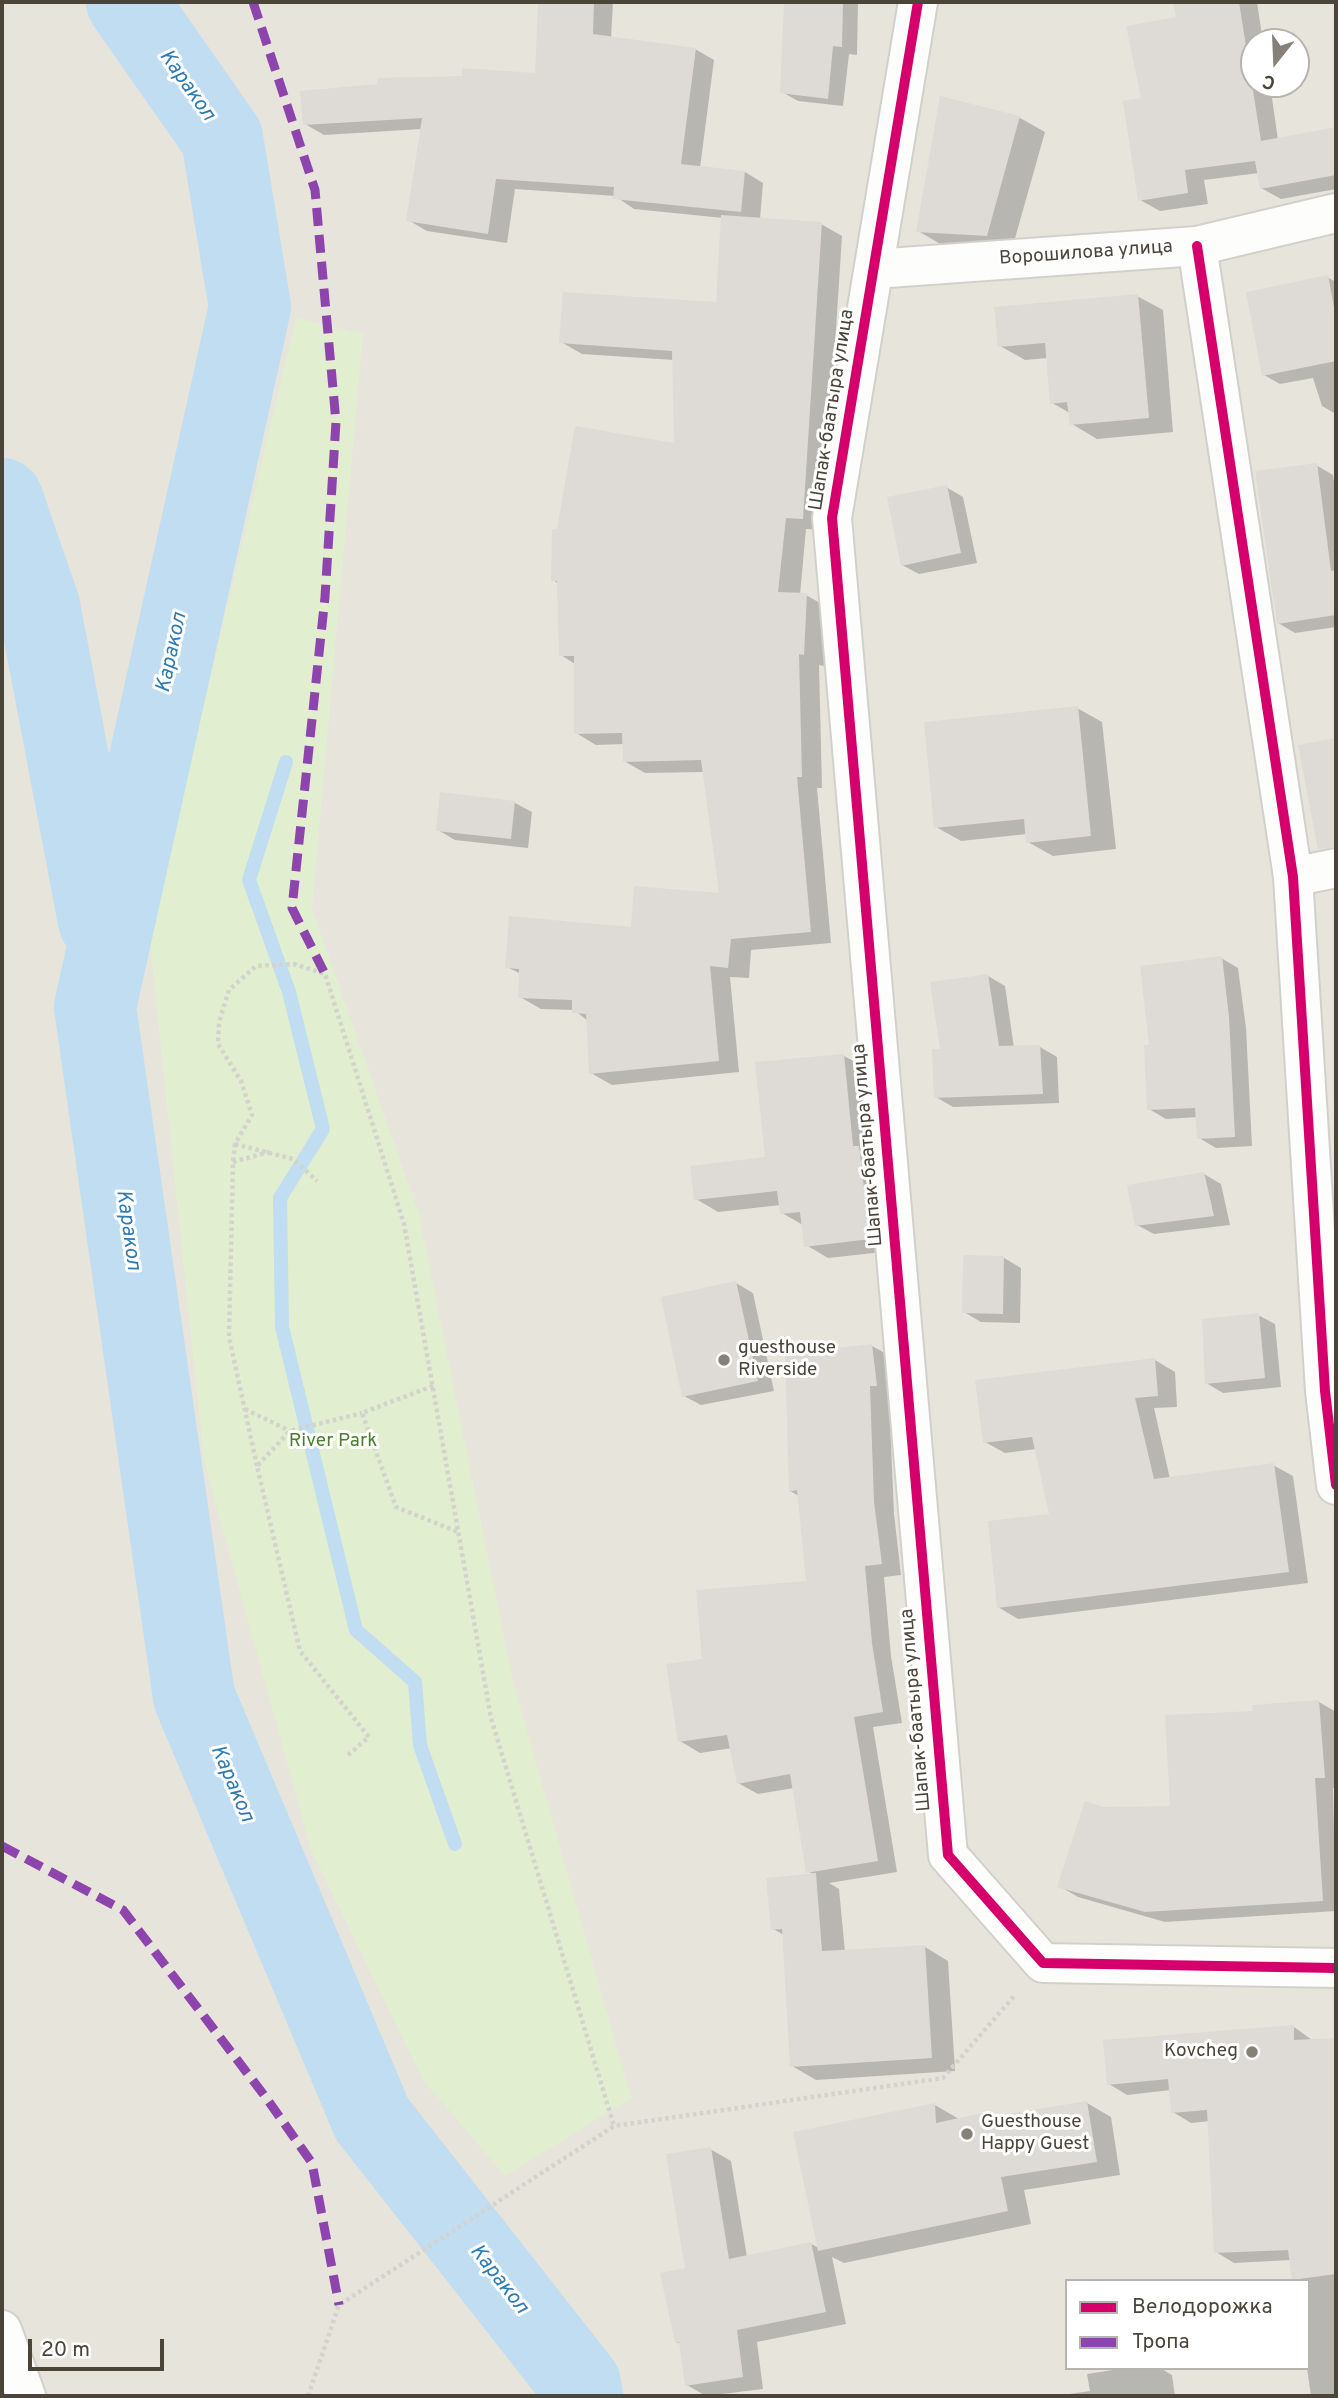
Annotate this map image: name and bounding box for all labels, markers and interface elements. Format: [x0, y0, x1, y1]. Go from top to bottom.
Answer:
north arrow [1240, 28, 1310, 98]
water label: Каракол [152, 46, 220, 126]
text: С [1260, 68, 1279, 94]
street label: Ворошилова улица [998, 237, 1174, 271]
street label: Шапак-баатыра улица [806, 308, 860, 512]
water label: Каракол [152, 611, 194, 695]
street label: Шапак-баатыра улица [849, 1043, 889, 1247]
water label: Каракол [109, 1188, 145, 1272]
place label: guesthouse Riverside [738, 1338, 836, 1382]
marker: guesthouse Riverside [716, 1352, 732, 1368]
park label: River Park [289, 1431, 377, 1453]
street label: Шапак-баатыра улица [897, 1608, 937, 1812]
water label: Каракол [204, 1742, 258, 1826]
place label: Kovcheg [1164, 2041, 1238, 2063]
marker: Kovcheg [1244, 2044, 1260, 2060]
place label: Guesthouse Happy Guest [981, 2112, 1089, 2156]
marker: Guesthouse Happy Guest [959, 2126, 975, 2142]
water label: Каракол [463, 2240, 533, 2320]
legend [1065, 2279, 1310, 2370]
text: Велодорожка [1132, 2294, 1272, 2321]
scale bar [32, 2324, 168, 2368]
text: Тропа [1132, 2329, 1190, 2356]
text: 20 m [41, 2337, 90, 2364]

